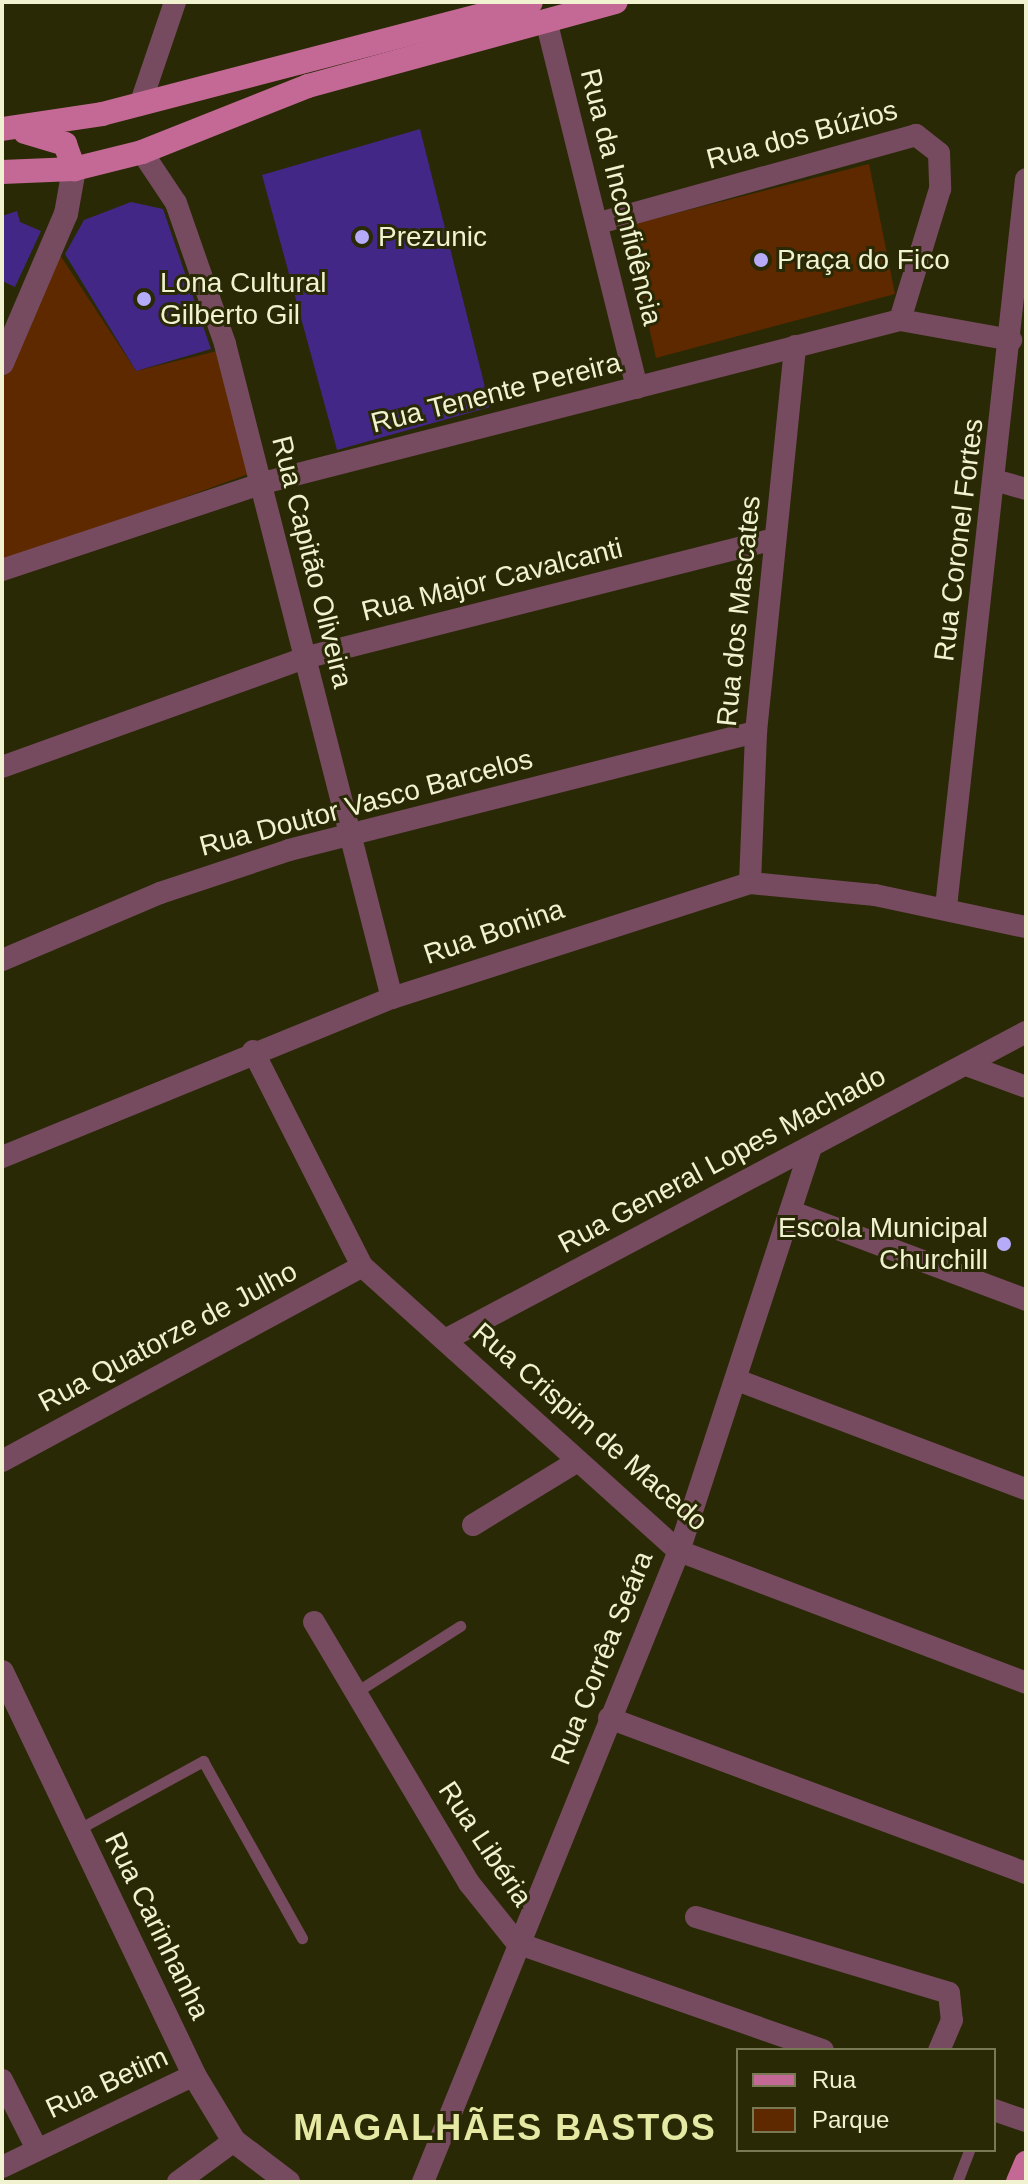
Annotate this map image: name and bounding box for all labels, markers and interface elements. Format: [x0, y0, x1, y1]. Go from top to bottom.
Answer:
street label: Rua da Inconfidência [573, 65, 669, 329]
street label: Rua dos Búzios [703, 93, 901, 177]
place label: Prezunic [378, 220, 487, 254]
marker: Prezunic [353, 228, 371, 246]
place label: Praça do Fico [777, 243, 950, 277]
marker: Praça do Fico [752, 251, 770, 269]
place label: Lona Cultural Gilberto Gil [160, 266, 327, 332]
marker: Lona Cultural Gilberto Gil [135, 290, 153, 308]
street label: Rua Tenente Pereira [367, 346, 625, 440]
street label: Rua Coronel Fortes [927, 417, 991, 663]
street label: Rua Capitão Oliveira [264, 433, 360, 691]
street label: Rua dos Mascates [710, 494, 768, 728]
street label: Rua Major Cavalcanti [358, 531, 626, 629]
street label: Rua Doutor Vasco Barcelos [196, 742, 536, 864]
street label: Rua Bonina [419, 892, 569, 972]
street label: Rua General Lopes Machado [553, 1059, 891, 1261]
place label: Escola Municipal Churchill [778, 1211, 988, 1277]
marker: Escola Municipal Churchill [995, 1235, 1013, 1253]
street label: Rua Quatorze de Julho [33, 1255, 303, 1419]
street label: Rua Crispim de Macedo [466, 1316, 714, 1538]
street label: Rua Corrêa Seára [544, 1546, 660, 1770]
street label: Rua Libéria [431, 1775, 539, 1913]
street label: Rua Carinhanha [97, 1827, 217, 2025]
street label: Rua Betim [41, 2040, 173, 2126]
legend [736, 2048, 996, 2152]
text: Rua [812, 2066, 856, 2093]
district label: MAGALHÃES BASTOS [293, 2106, 717, 2150]
text: Parque [812, 2106, 889, 2133]

